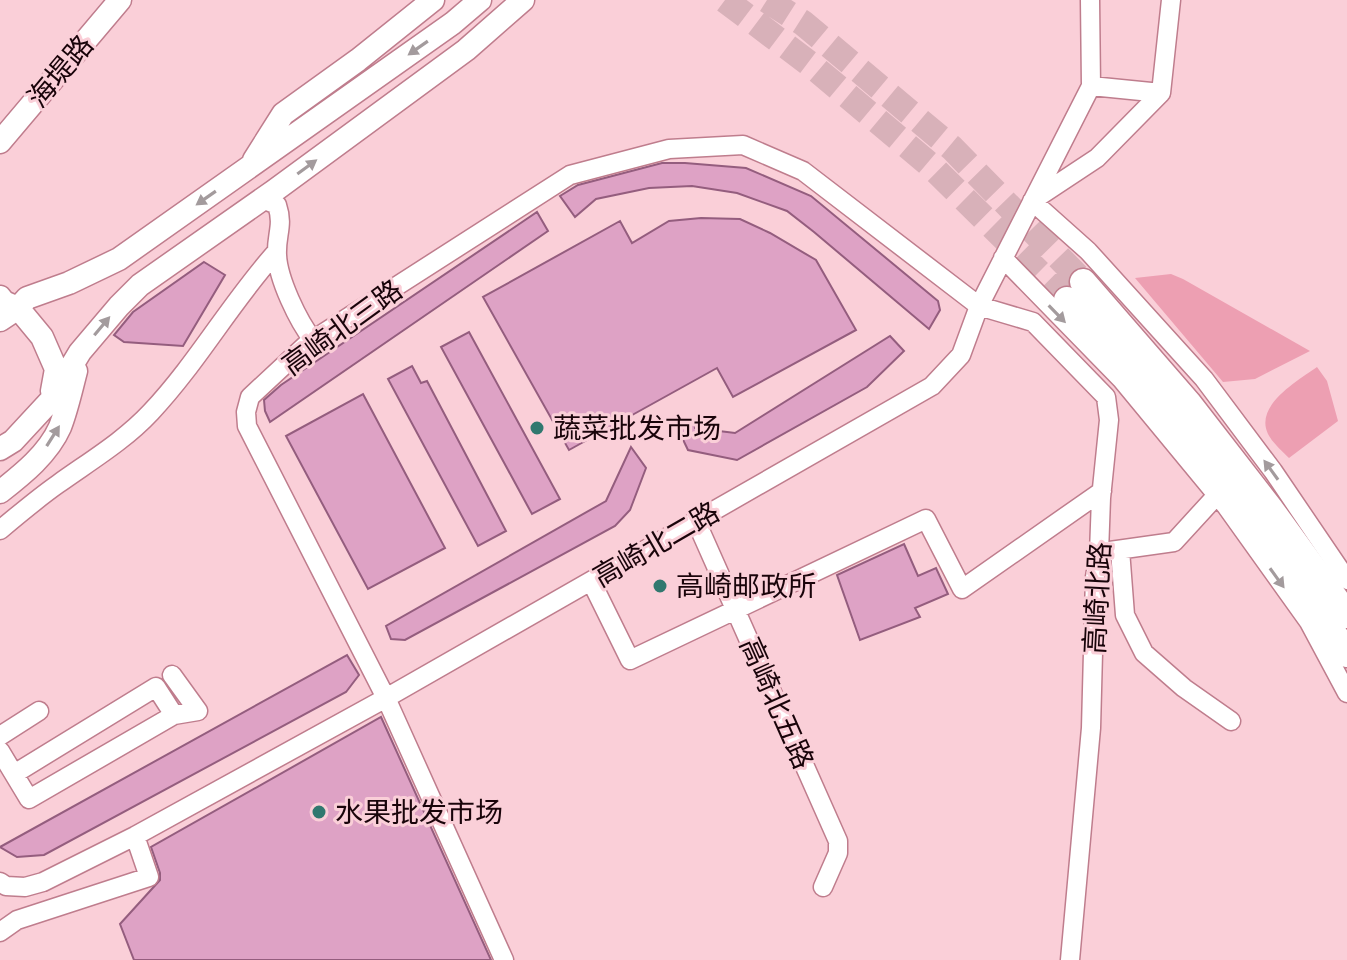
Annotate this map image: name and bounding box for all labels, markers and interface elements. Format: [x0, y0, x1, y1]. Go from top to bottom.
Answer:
street label: 海堤路 [20, 28, 100, 114]
one-way arrow [408, 40, 429, 55]
one-way arrow [297, 159, 317, 175]
one-way arrow [196, 190, 217, 205]
street label: 高崎北三路 [275, 272, 409, 382]
one-way arrow [1048, 304, 1066, 323]
one-way arrow [93, 316, 110, 336]
place label: 蔬菜批发市场 [553, 411, 721, 445]
marker: 蔬菜批发市场 [528, 419, 546, 437]
one-way arrow [46, 425, 60, 447]
one-way arrow [1264, 459, 1279, 480]
street label: 高崎北二路 [587, 494, 725, 594]
street label: 高崎北路 [1077, 541, 1117, 655]
one-way arrow [1269, 567, 1285, 589]
place label: 高崎邮政所 [676, 569, 816, 603]
marker: 高崎邮政所 [651, 577, 669, 595]
street label: 高崎北五路 [733, 632, 821, 774]
place label: 水果批发市场 [335, 795, 503, 829]
marker: 水果批发市场 [310, 803, 328, 821]

